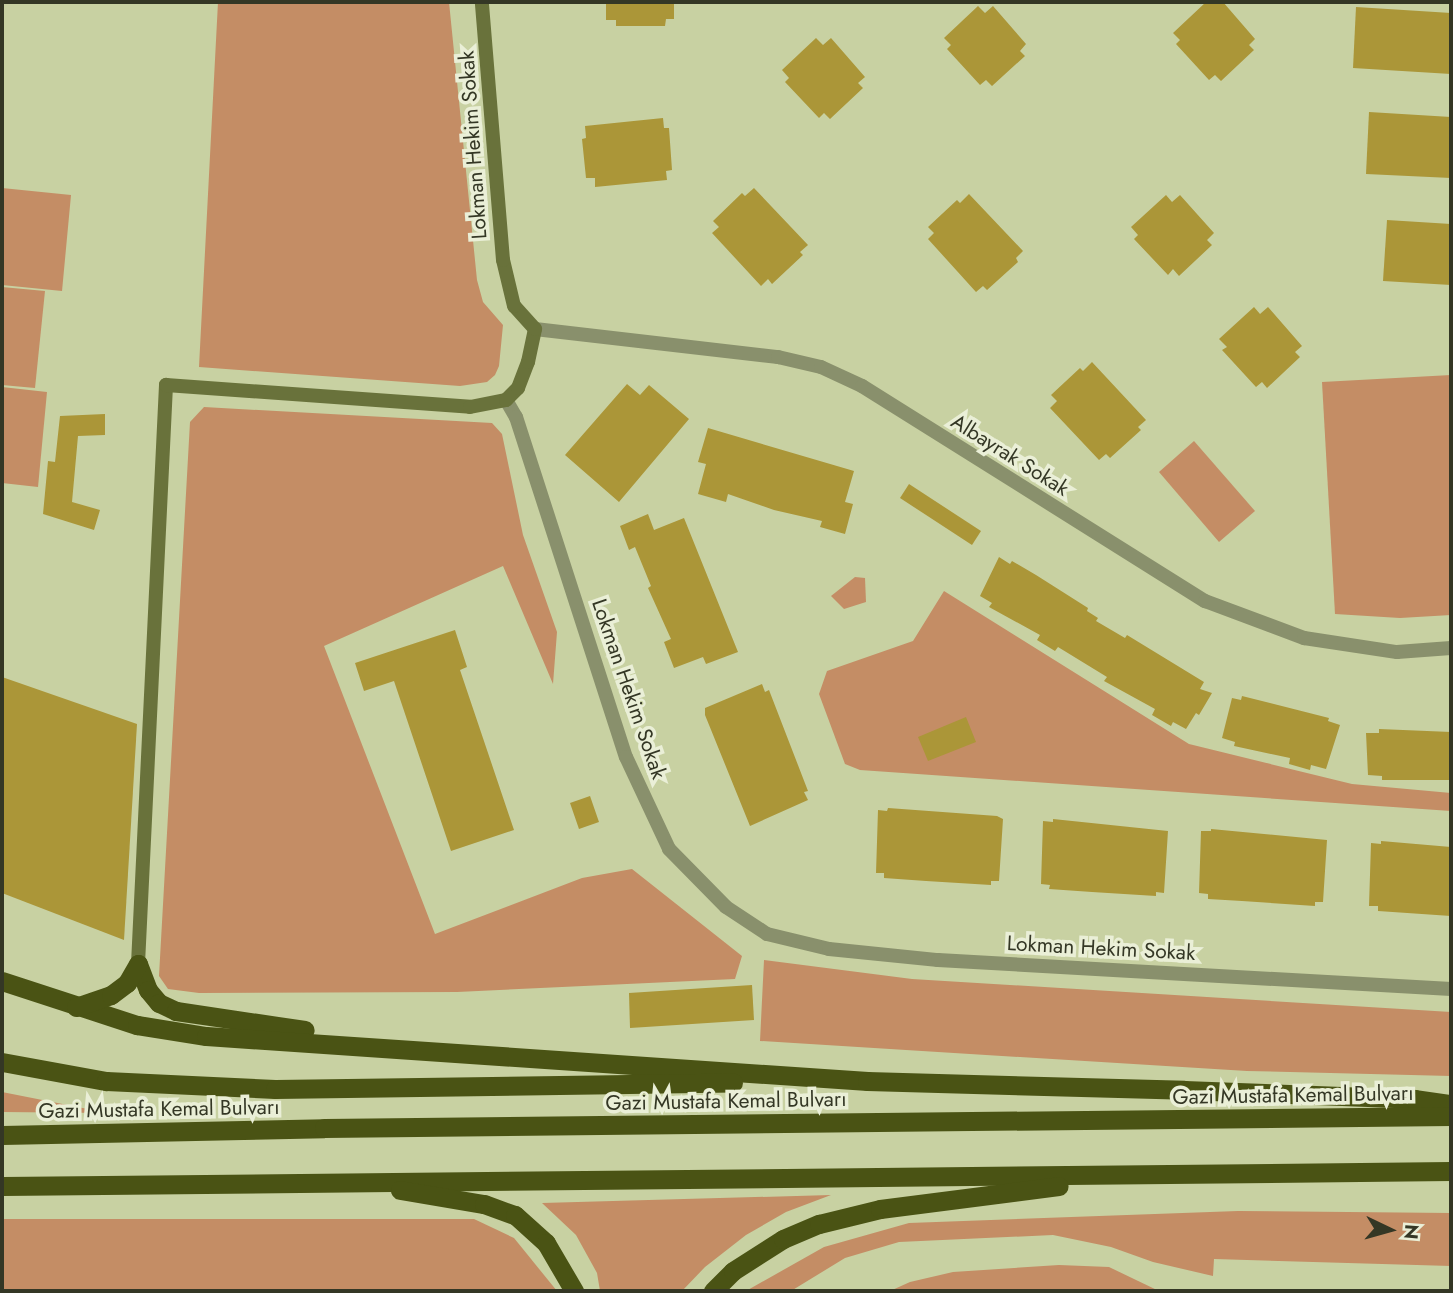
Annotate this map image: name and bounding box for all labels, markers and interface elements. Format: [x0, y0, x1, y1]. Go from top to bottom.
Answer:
street label: Lokman Hekim Sokak [454, 50, 492, 240]
street label: Albayrak Sokak [946, 409, 1074, 501]
street label: Lokman Hekim Sokak [586, 596, 672, 782]
street label: Lokman Hekim Sokak [1006, 930, 1196, 966]
street label: Gazi Mustafa Kemal Bulvarı [1172, 1080, 1414, 1110]
street label: Gazi Mustafa Kemal Bulvarı [605, 1086, 847, 1116]
street label: Gazi Mustafa Kemal Bulvarı [38, 1094, 280, 1124]
north arrow [1355, 1195, 1425, 1265]
text: N [1397, 1223, 1426, 1241]

